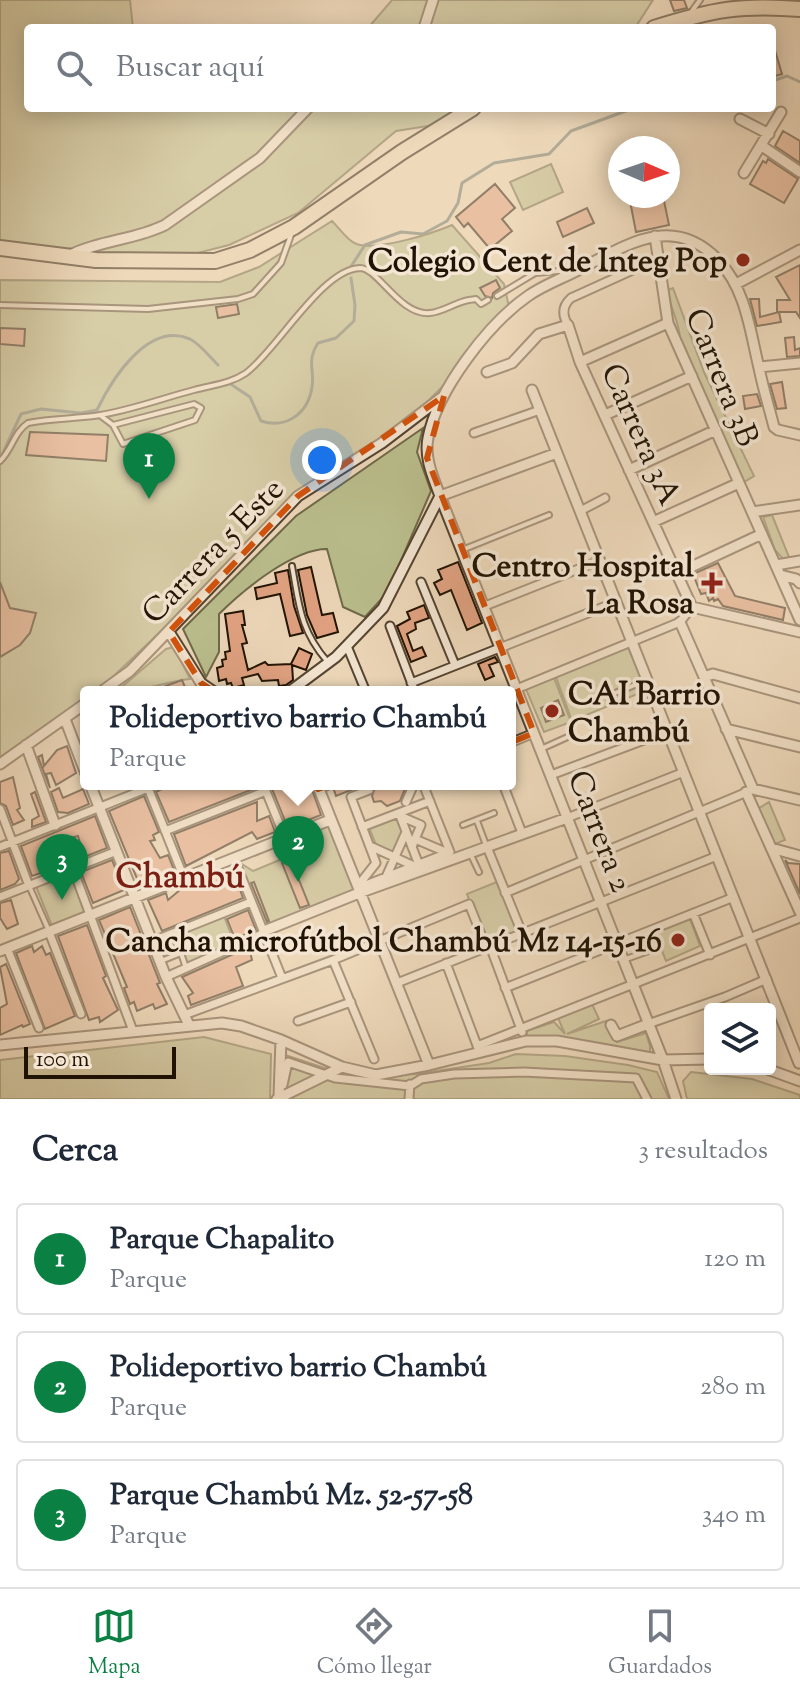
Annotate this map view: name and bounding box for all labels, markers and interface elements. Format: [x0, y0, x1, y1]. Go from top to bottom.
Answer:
search box [24, 24, 776, 112]
icon: search [52, 46, 96, 90]
text: Buscar aquí [116, 47, 264, 90]
north arrow [608, 136, 680, 208]
place label: Colegio Cent de Integ Pop [368, 240, 727, 286]
marker: Colegio Cent de Integ Pop [734, 251, 752, 269]
street label: Carrera 3B [672, 302, 769, 454]
street label: Carrera 3A [588, 357, 691, 514]
pin: 1 [123, 433, 175, 499]
your location [302, 440, 342, 480]
street label: Carrera 5 Este [132, 469, 296, 636]
place label: Centro Hospital La Rosa [472, 545, 694, 628]
marker: Centro Hospital La Rosa [701, 572, 723, 594]
place label: CAI Barrio Chambú [568, 673, 721, 756]
popup [80, 686, 516, 790]
text: Polideportivo barrio Chambú [110, 698, 486, 741]
marker: CAI Barrio Chambú [543, 702, 561, 720]
text: Parque [110, 741, 187, 778]
street label: Carrera 2 [554, 764, 642, 900]
pin: 2 [272, 816, 324, 882]
pin: 3 [36, 834, 88, 900]
district label: Chambú [115, 854, 245, 903]
place label: Cancha microfútbol Chambú Mz 14-15-16 [106, 920, 662, 966]
marker: Cancha microfútbol Chambú Mz 14-15-16 [669, 931, 687, 949]
map controls [704, 1003, 776, 1075]
button: layers [704, 1003, 776, 1075]
scale bar [24, 1043, 176, 1079]
text: 100 m [36, 1045, 89, 1077]
text: Cerca [32, 1127, 118, 1176]
text: 3 resultados [639, 1133, 768, 1170]
text: Parque Chapalito [110, 1219, 335, 1262]
text: 1 [56, 1241, 64, 1278]
text: 120 m [704, 1241, 766, 1278]
text: Parque [110, 1262, 187, 1299]
text: Polideportivo barrio Chambú [110, 1347, 487, 1390]
text: 2 [54, 1369, 66, 1406]
text: 280 m [700, 1369, 766, 1406]
text: Parque [110, 1390, 187, 1427]
text: Parque Chambú Mz. 52-57-58 [110, 1475, 473, 1518]
text: 3 [55, 1497, 65, 1534]
text: 340 m [702, 1497, 766, 1534]
text: Parque [110, 1518, 187, 1555]
tab: Mapa [88, 1604, 141, 1684]
tab: Cómo llegar [317, 1604, 432, 1684]
tab: Guardados [608, 1604, 712, 1684]

